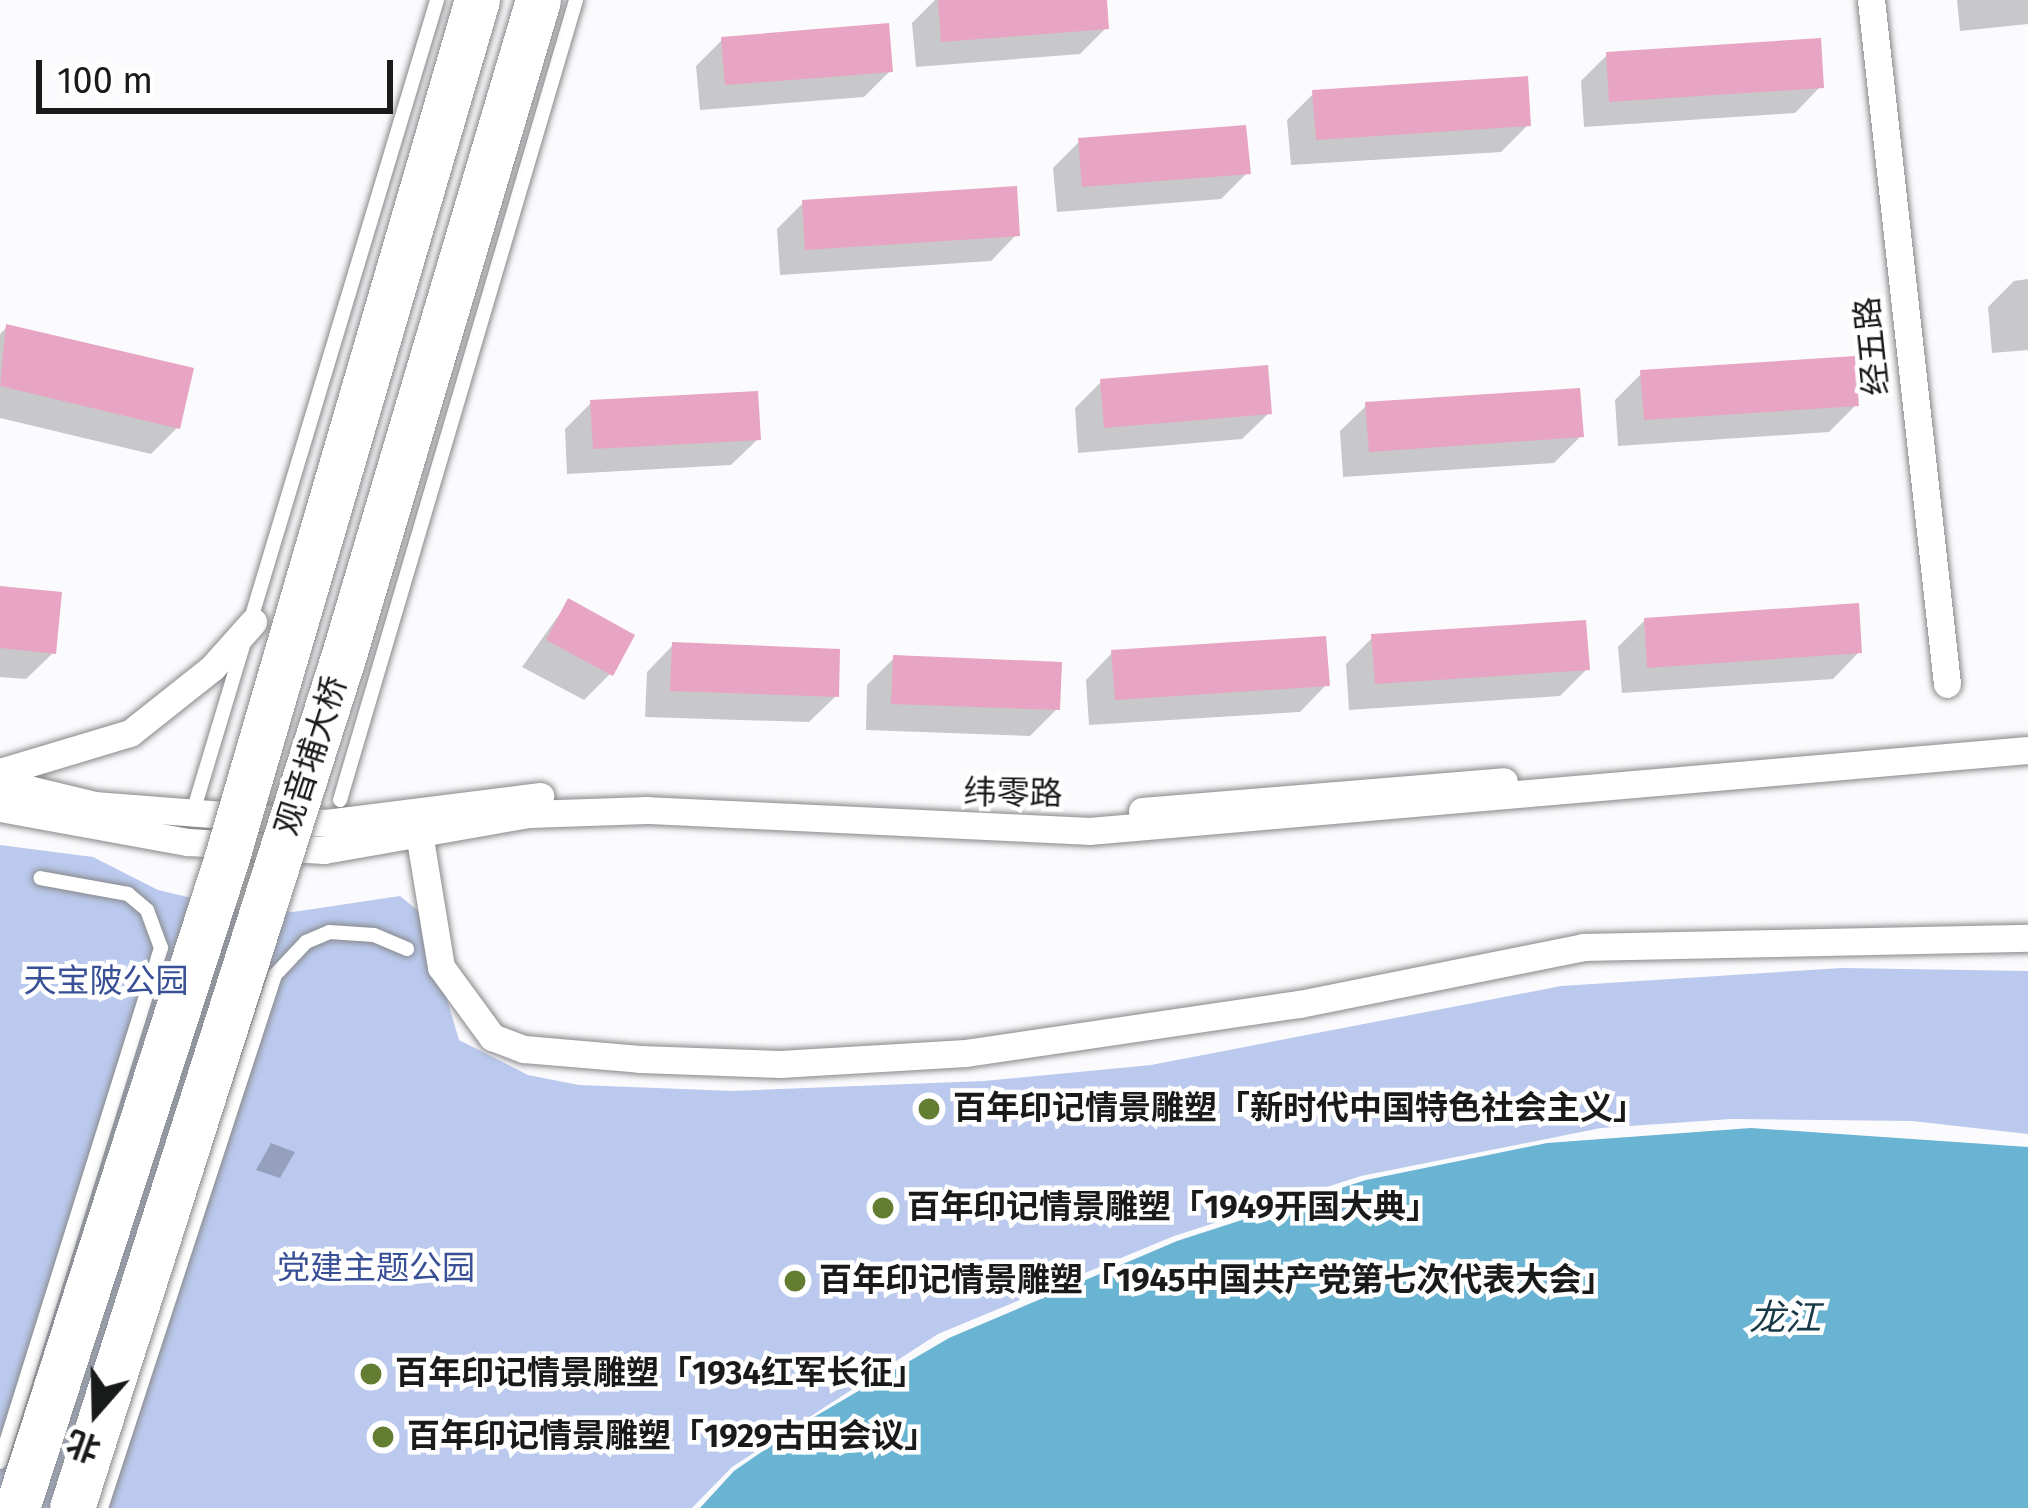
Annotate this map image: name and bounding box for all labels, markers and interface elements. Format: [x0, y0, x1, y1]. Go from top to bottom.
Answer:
scale bar [42, 36, 399, 110]
text: 100 m [57, 59, 153, 103]
street label: 经五路 [1848, 295, 1898, 397]
street label: 观音埔大桥 [268, 671, 356, 841]
street label: 纬零路 [963, 773, 1063, 815]
park label: 天宝陂公园 [24, 962, 188, 1002]
place label: 百年印记情景雕塑「新时代中国特色社会主义」 [953, 1089, 1646, 1129]
marker: 百年印记情景雕塑「新时代中国特色社会主义」 [916, 1096, 942, 1122]
place label: 百年印记情景雕塑「1949开国大典」 [907, 1188, 1439, 1228]
marker: 百年印记情景雕塑「1949开国大典」 [870, 1195, 896, 1221]
park label: 党建主题公园 [277, 1249, 475, 1289]
place label: 百年印记情景雕塑「1945中国共产党第七次代表大会」 [819, 1261, 1614, 1301]
marker: 百年印记情景雕塑「1945中国共产党第七次代表大会」 [782, 1268, 808, 1294]
water label: 龙江 [1749, 1297, 1821, 1341]
north arrow [36, 1352, 156, 1472]
place label: 百年印记情景雕塑「1934红军长征」 [395, 1354, 926, 1394]
marker: 百年印记情景雕塑「1934红军长征」 [358, 1361, 384, 1387]
place label: 百年印记情景雕塑「1929古田会议」 [407, 1417, 937, 1457]
text: 北 [61, 1421, 106, 1470]
marker: 百年印记情景雕塑「1929古田会议」 [370, 1424, 396, 1450]

